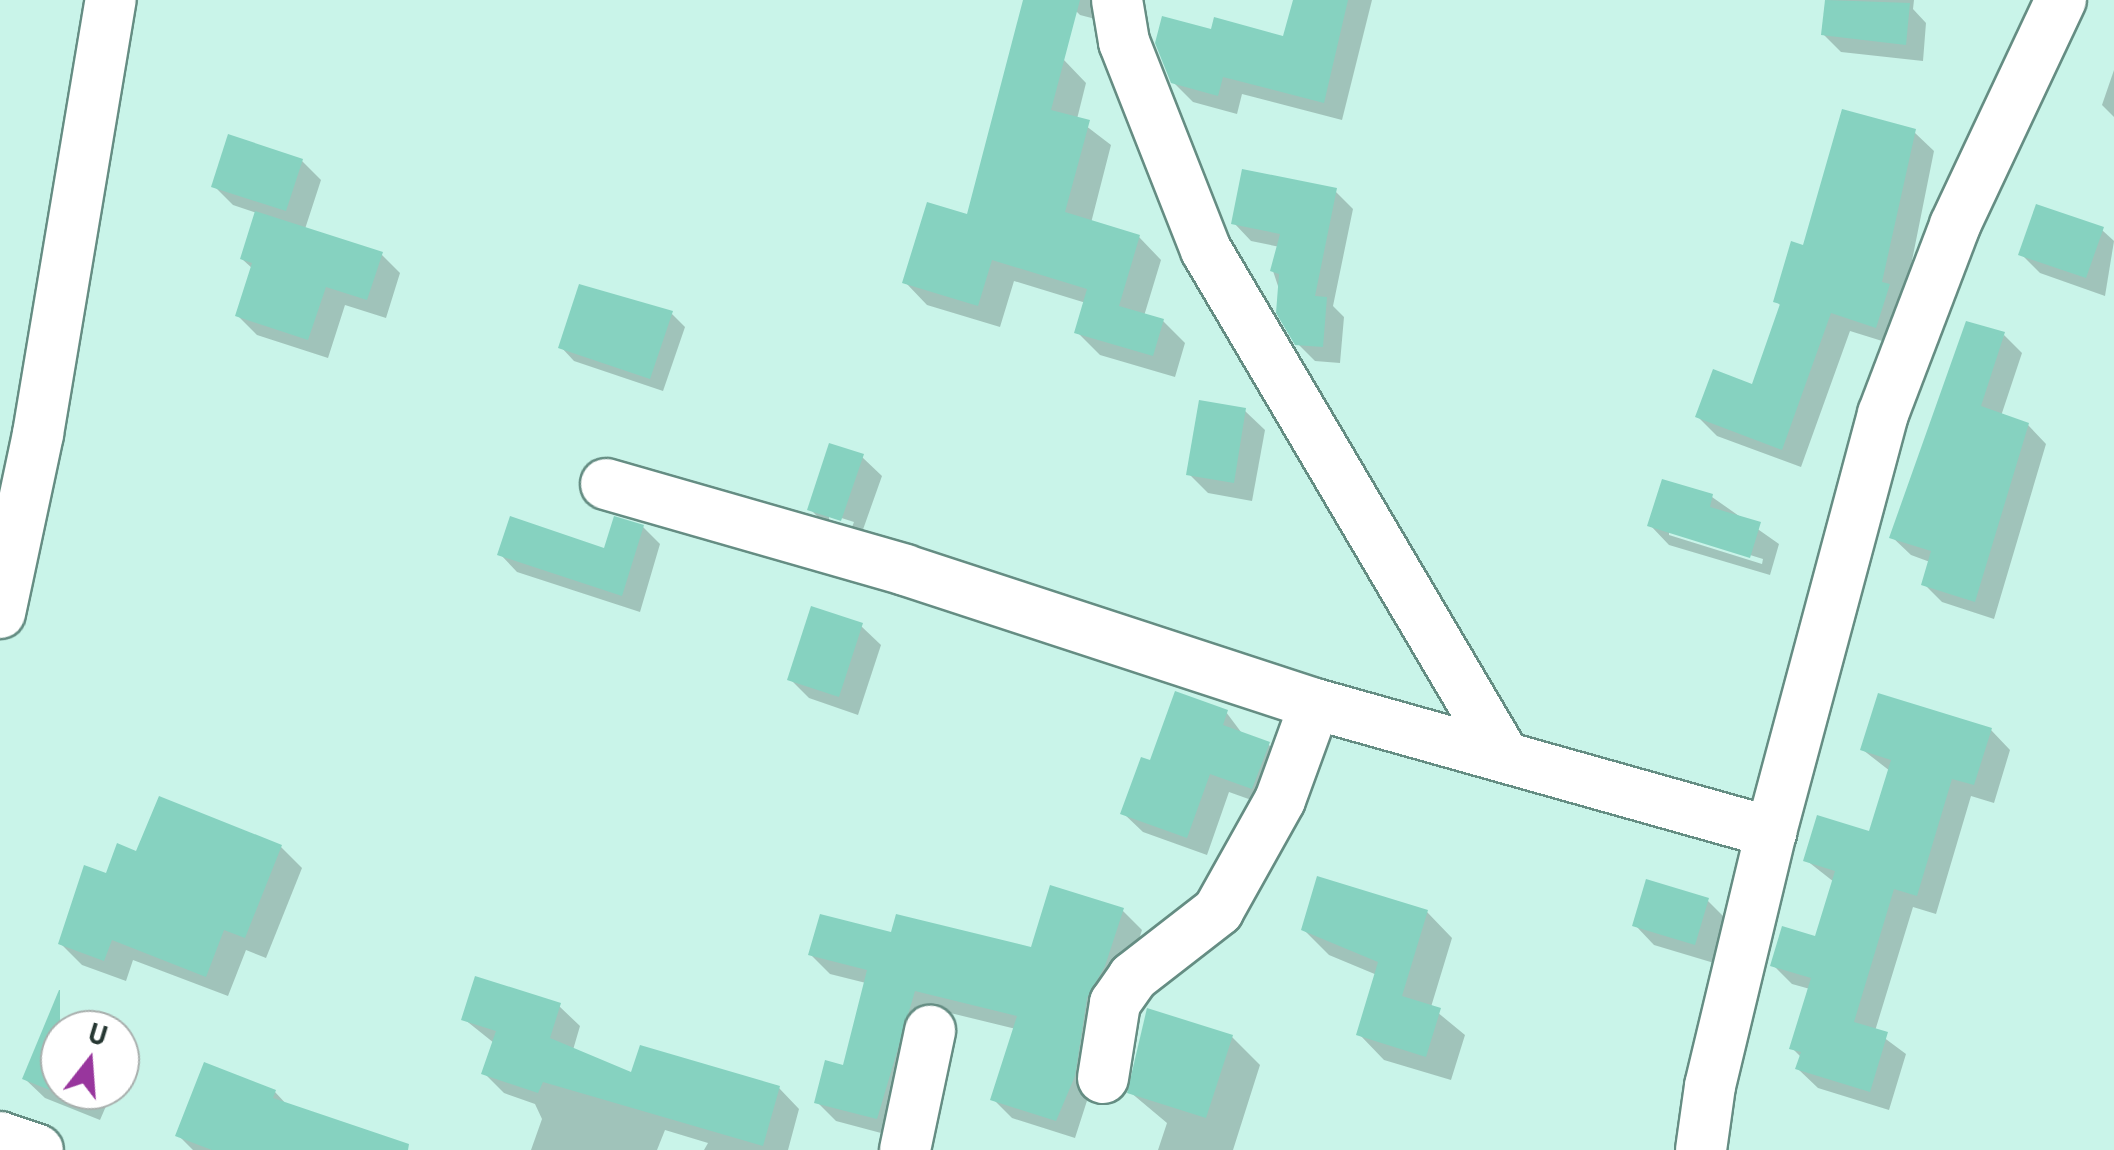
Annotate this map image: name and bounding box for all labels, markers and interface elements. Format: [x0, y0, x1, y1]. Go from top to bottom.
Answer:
north arrow [40, 1010, 140, 1110]
text: U [85, 1014, 112, 1052]

